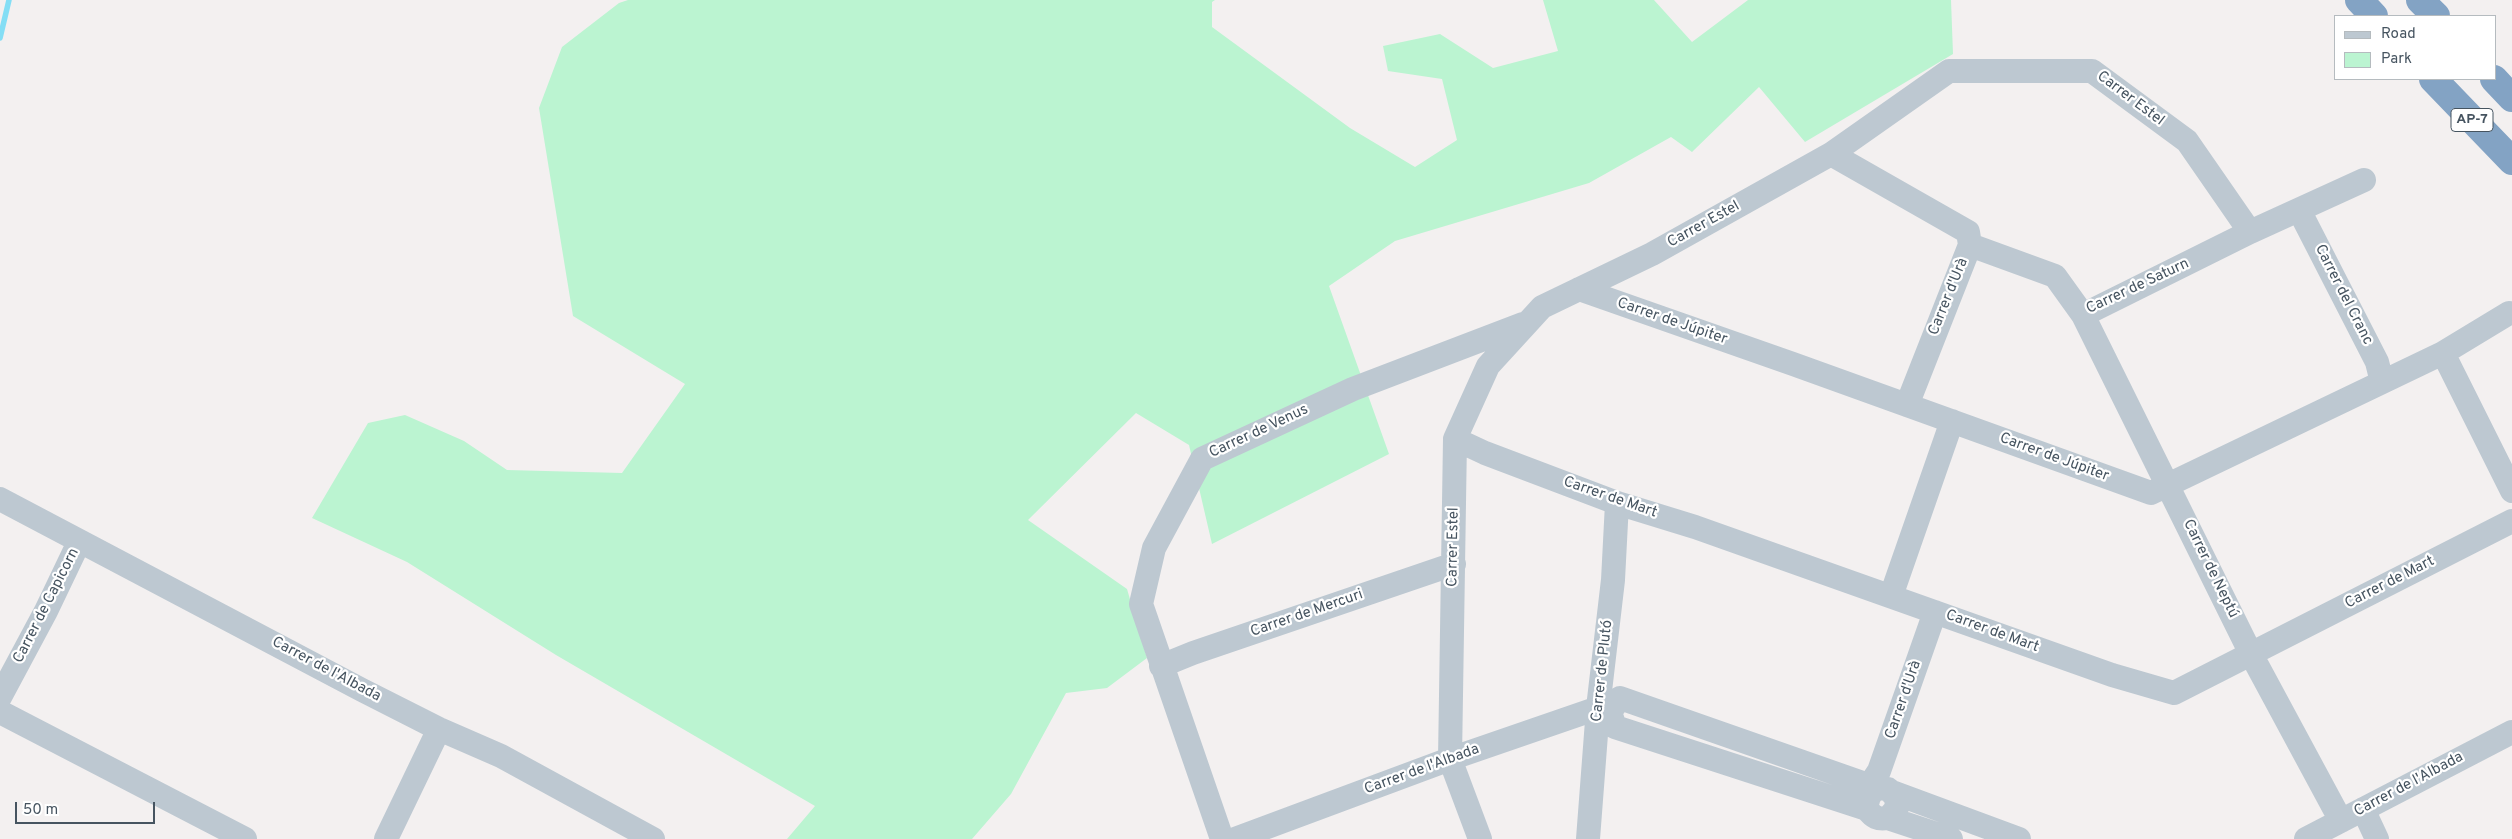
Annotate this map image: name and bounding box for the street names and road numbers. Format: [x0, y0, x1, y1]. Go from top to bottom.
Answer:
street label: Carrer Estel [2093, 68, 2167, 130]
road number: AP-7 [2451, 108, 2493, 132]
street label: Carrer Estel [1665, 198, 1743, 252]
street label: Carrer del Cranc [2310, 242, 2376, 348]
street label: Carrer de Saturn [2084, 255, 2192, 319]
street label: Carrer d'Urà [1925, 256, 1973, 338]
street label: Carrer de Júpiter [1615, 295, 1729, 349]
street label: Carrer de Venus [1207, 401, 1311, 463]
street label: Carrer de Júpiter [1997, 430, 2111, 486]
street label: Carrer de Mart [1561, 474, 1659, 522]
street label: Carrer Estel [1444, 507, 1464, 587]
street label: Carrer de Neptú [2178, 517, 2242, 621]
street label: Carrer de Capicorn [10, 545, 84, 667]
street label: Carrer de Mart [2342, 553, 2438, 613]
street label: Carrer de Mercuri [1248, 586, 1366, 642]
street label: Carrer de Mart [1943, 607, 2041, 657]
street label: Carrer de Plutó [1589, 619, 1617, 723]
street label: Carrer de l'Albada [268, 634, 384, 706]
street label: Carrer d'Urà [1882, 658, 1926, 742]
street label: Carrer de l'Albada [1362, 741, 1482, 799]
street label: Carrer de l'Albada [2351, 749, 2467, 821]

